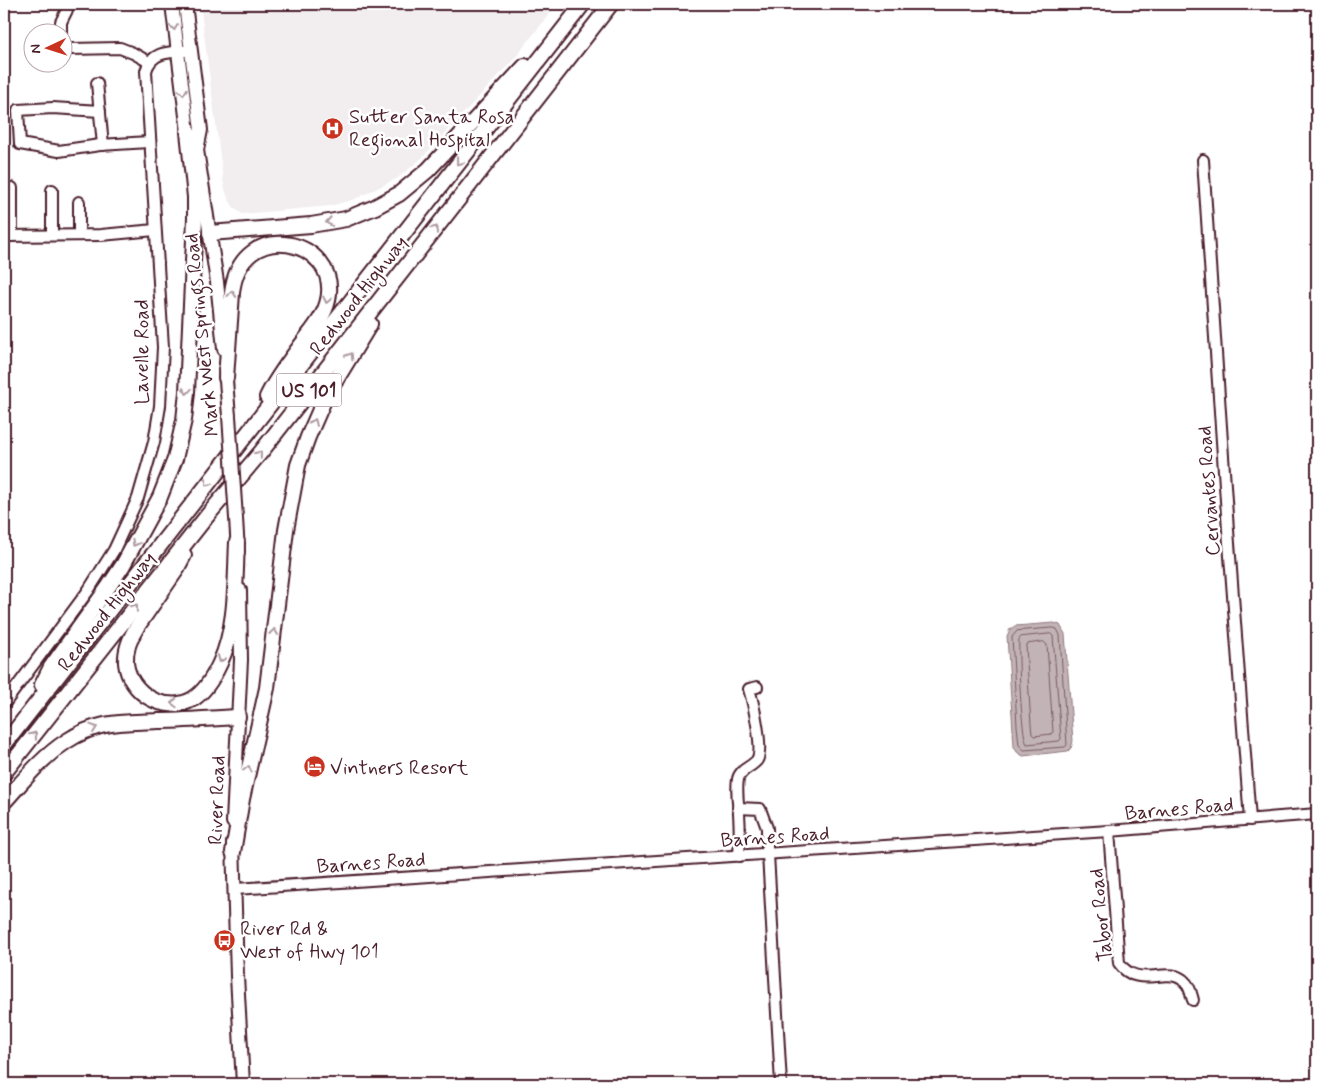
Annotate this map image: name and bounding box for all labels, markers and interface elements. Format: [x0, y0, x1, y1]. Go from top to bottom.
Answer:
north arrow [22, 22, 72, 72]
one-way arrow [169, 23, 179, 32]
text: N [27, 44, 45, 54]
one-way arrow [177, 88, 188, 96]
place label: Sutter Santa Rosa Regional Hospital [349, 104, 514, 156]
hospital icon: Sutter Santa Rosa Regional Hospital [321, 116, 345, 140]
one-way arrow [457, 156, 465, 165]
one-way arrow [325, 217, 333, 227]
one-way arrow [429, 226, 437, 235]
street label: Redwood Highway [304, 230, 415, 362]
street label: Mark West Springs Road [178, 232, 229, 438]
one-way arrow [226, 290, 237, 298]
one-way arrow [322, 295, 332, 304]
street label: Lavelle Road [129, 299, 156, 405]
one-way arrow [344, 353, 353, 362]
road number: US 101 [276, 374, 342, 406]
one-way arrow [182, 387, 193, 395]
one-way arrow [307, 418, 318, 427]
street label: Cervantes Road [1191, 425, 1228, 557]
one-way arrow [254, 450, 263, 459]
one-way arrow [205, 477, 213, 486]
one-way arrow [132, 537, 142, 546]
street label: Redwood Highway [52, 546, 163, 678]
one-way arrow [129, 604, 137, 613]
one-way arrow [268, 628, 279, 636]
one-way arrow [217, 654, 228, 663]
one-way arrow [170, 698, 178, 709]
one-way arrow [89, 724, 98, 734]
one-way arrow [28, 731, 37, 740]
street label: River Road [202, 755, 233, 845]
hotel icon: Vintners Resort [302, 755, 326, 779]
place label: Vintners Resort [330, 755, 469, 782]
one-way arrow [242, 765, 253, 774]
street label: Barnes Road [1124, 791, 1235, 828]
street label: Barnes Road [720, 820, 831, 855]
street label: Barnes Road [316, 846, 427, 881]
street label: Tabor Road [1083, 867, 1120, 963]
place label: River Rd & West of Hwy 101 [240, 916, 379, 966]
bus stop icon: River Rd & West of Hwy 101 [212, 928, 236, 952]

